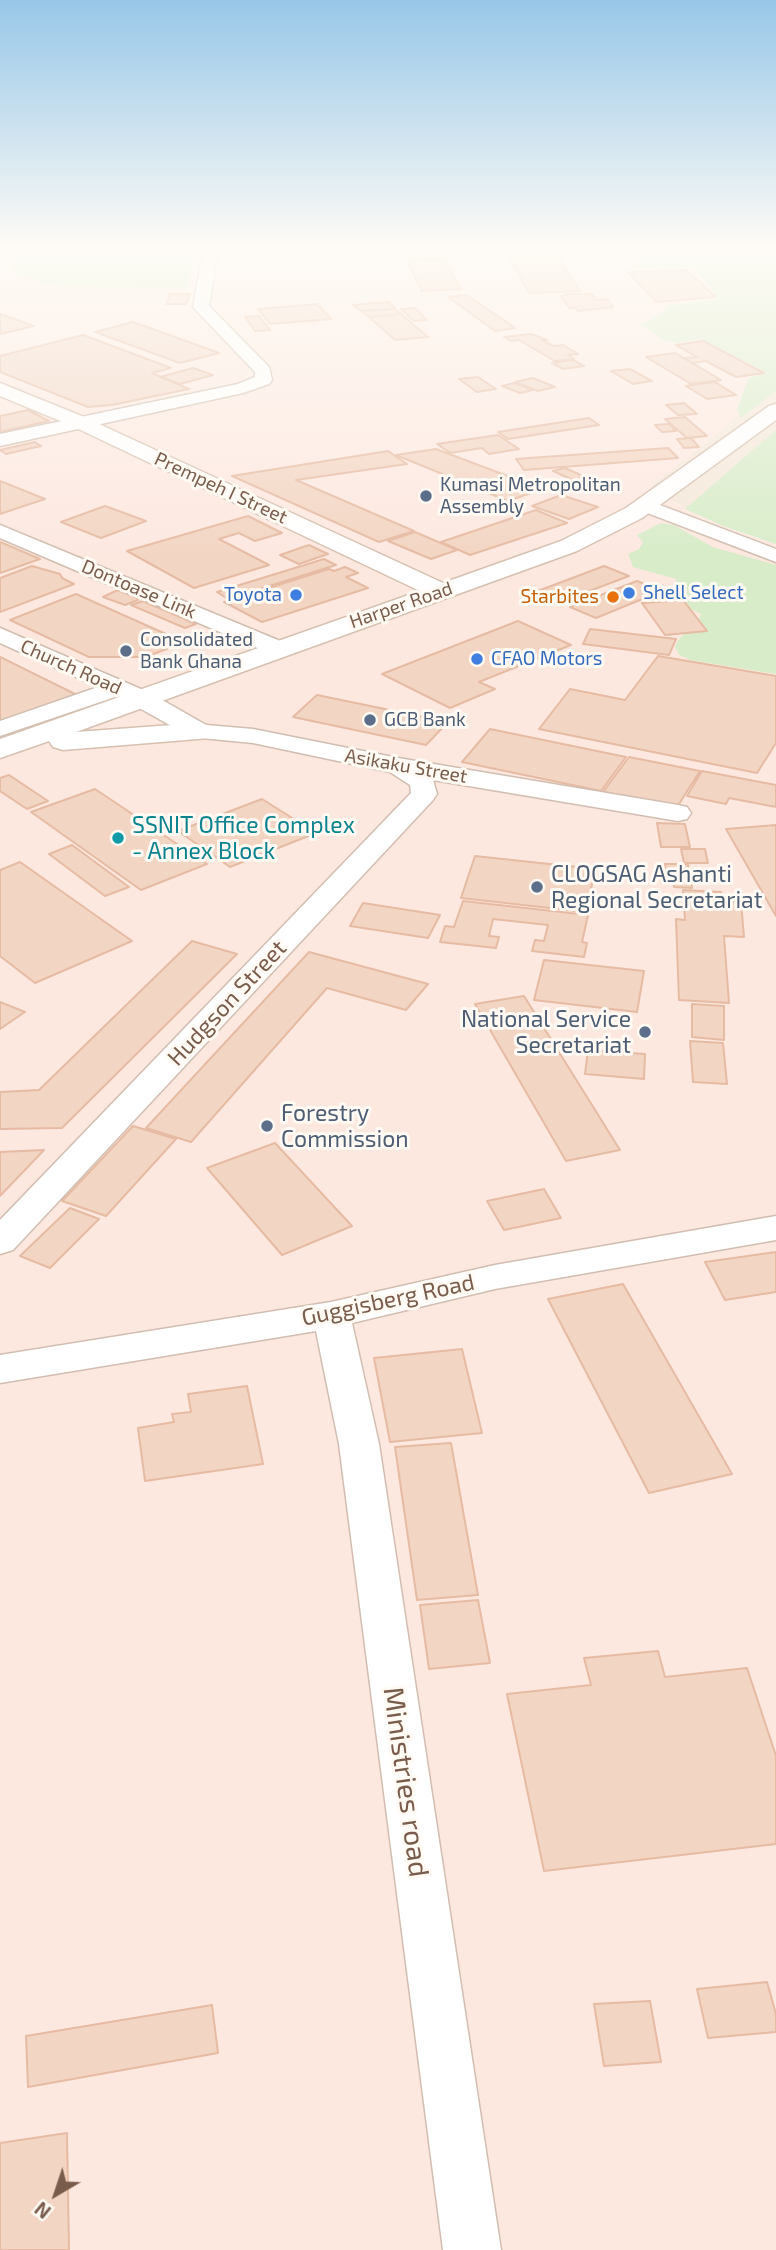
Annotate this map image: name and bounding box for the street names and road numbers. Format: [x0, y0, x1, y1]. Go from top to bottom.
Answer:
street label: Prempeh I Street [151, 447, 291, 529]
street label: Dontoase Link [78, 555, 200, 623]
street label: Harper Road [346, 577, 456, 633]
street label: Church Road [17, 635, 125, 699]
street label: Asikaku Street [343, 744, 469, 788]
street label: Hudgson Street [162, 934, 292, 1072]
street label: Guggisberg Road [299, 1268, 477, 1332]
street label: Ministries road [376, 1685, 436, 1879]

